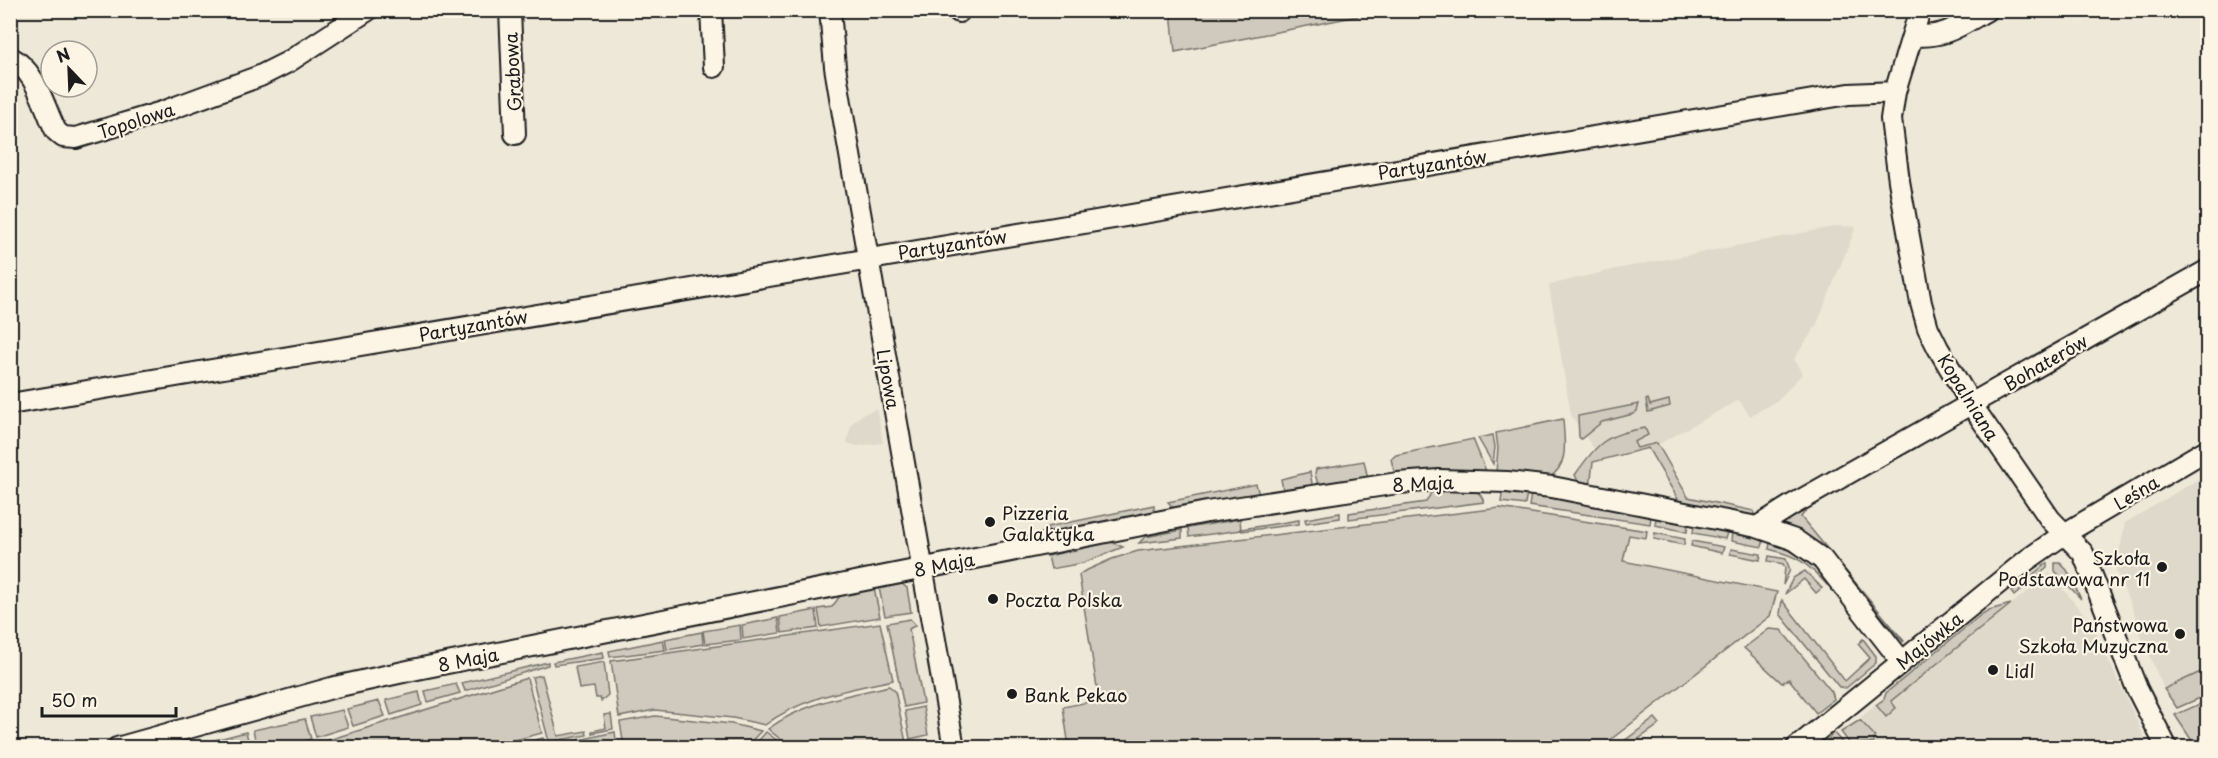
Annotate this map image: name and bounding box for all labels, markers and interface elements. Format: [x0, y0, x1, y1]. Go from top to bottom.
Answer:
street label: Grabowa [496, 31, 528, 112]
north arrow [39, 39, 99, 99]
text: N [52, 41, 73, 68]
street label: Topolowa [94, 95, 179, 145]
street label: Partyzantów [1376, 142, 1489, 186]
street label: Partyzantów [896, 222, 1009, 266]
street label: Partyzantów [416, 302, 530, 348]
street label: Bohaterów [1998, 327, 2092, 397]
street label: Lipowa [870, 347, 908, 412]
street label: Kopalniana [1932, 348, 2007, 446]
street label: 8 Maja [1392, 468, 1455, 498]
street label: Leśna [2108, 468, 2164, 516]
place label: Pizzeria Galaktyka [1002, 499, 1095, 547]
marker: Pizzeria Galaktyka [983, 515, 997, 529]
place label: Szkoła Podstawowa nr 11 [1998, 544, 2151, 592]
street label: 8 Maja [911, 545, 977, 583]
marker: Szkoła Podstawowa nr 11 [2155, 560, 2169, 574]
place label: Poczta Polska [1005, 586, 1123, 613]
marker: Poczta Polska [986, 592, 1000, 606]
street label: Majówka [1890, 604, 1969, 675]
place label: Państwowa Szkoła Muzyczna [2019, 611, 2169, 659]
marker: Państwowa Szkoła Muzyczna [2173, 627, 2187, 641]
street label: 8 Maja [435, 640, 501, 678]
place label: Lidl [2005, 657, 2035, 684]
marker: Lidl [1986, 663, 2000, 677]
scale bar [42, 680, 176, 718]
place label: Bank Pekao [1024, 681, 1127, 708]
text: 50 m [51, 686, 98, 713]
marker: Bank Pekao [1005, 687, 1019, 701]

